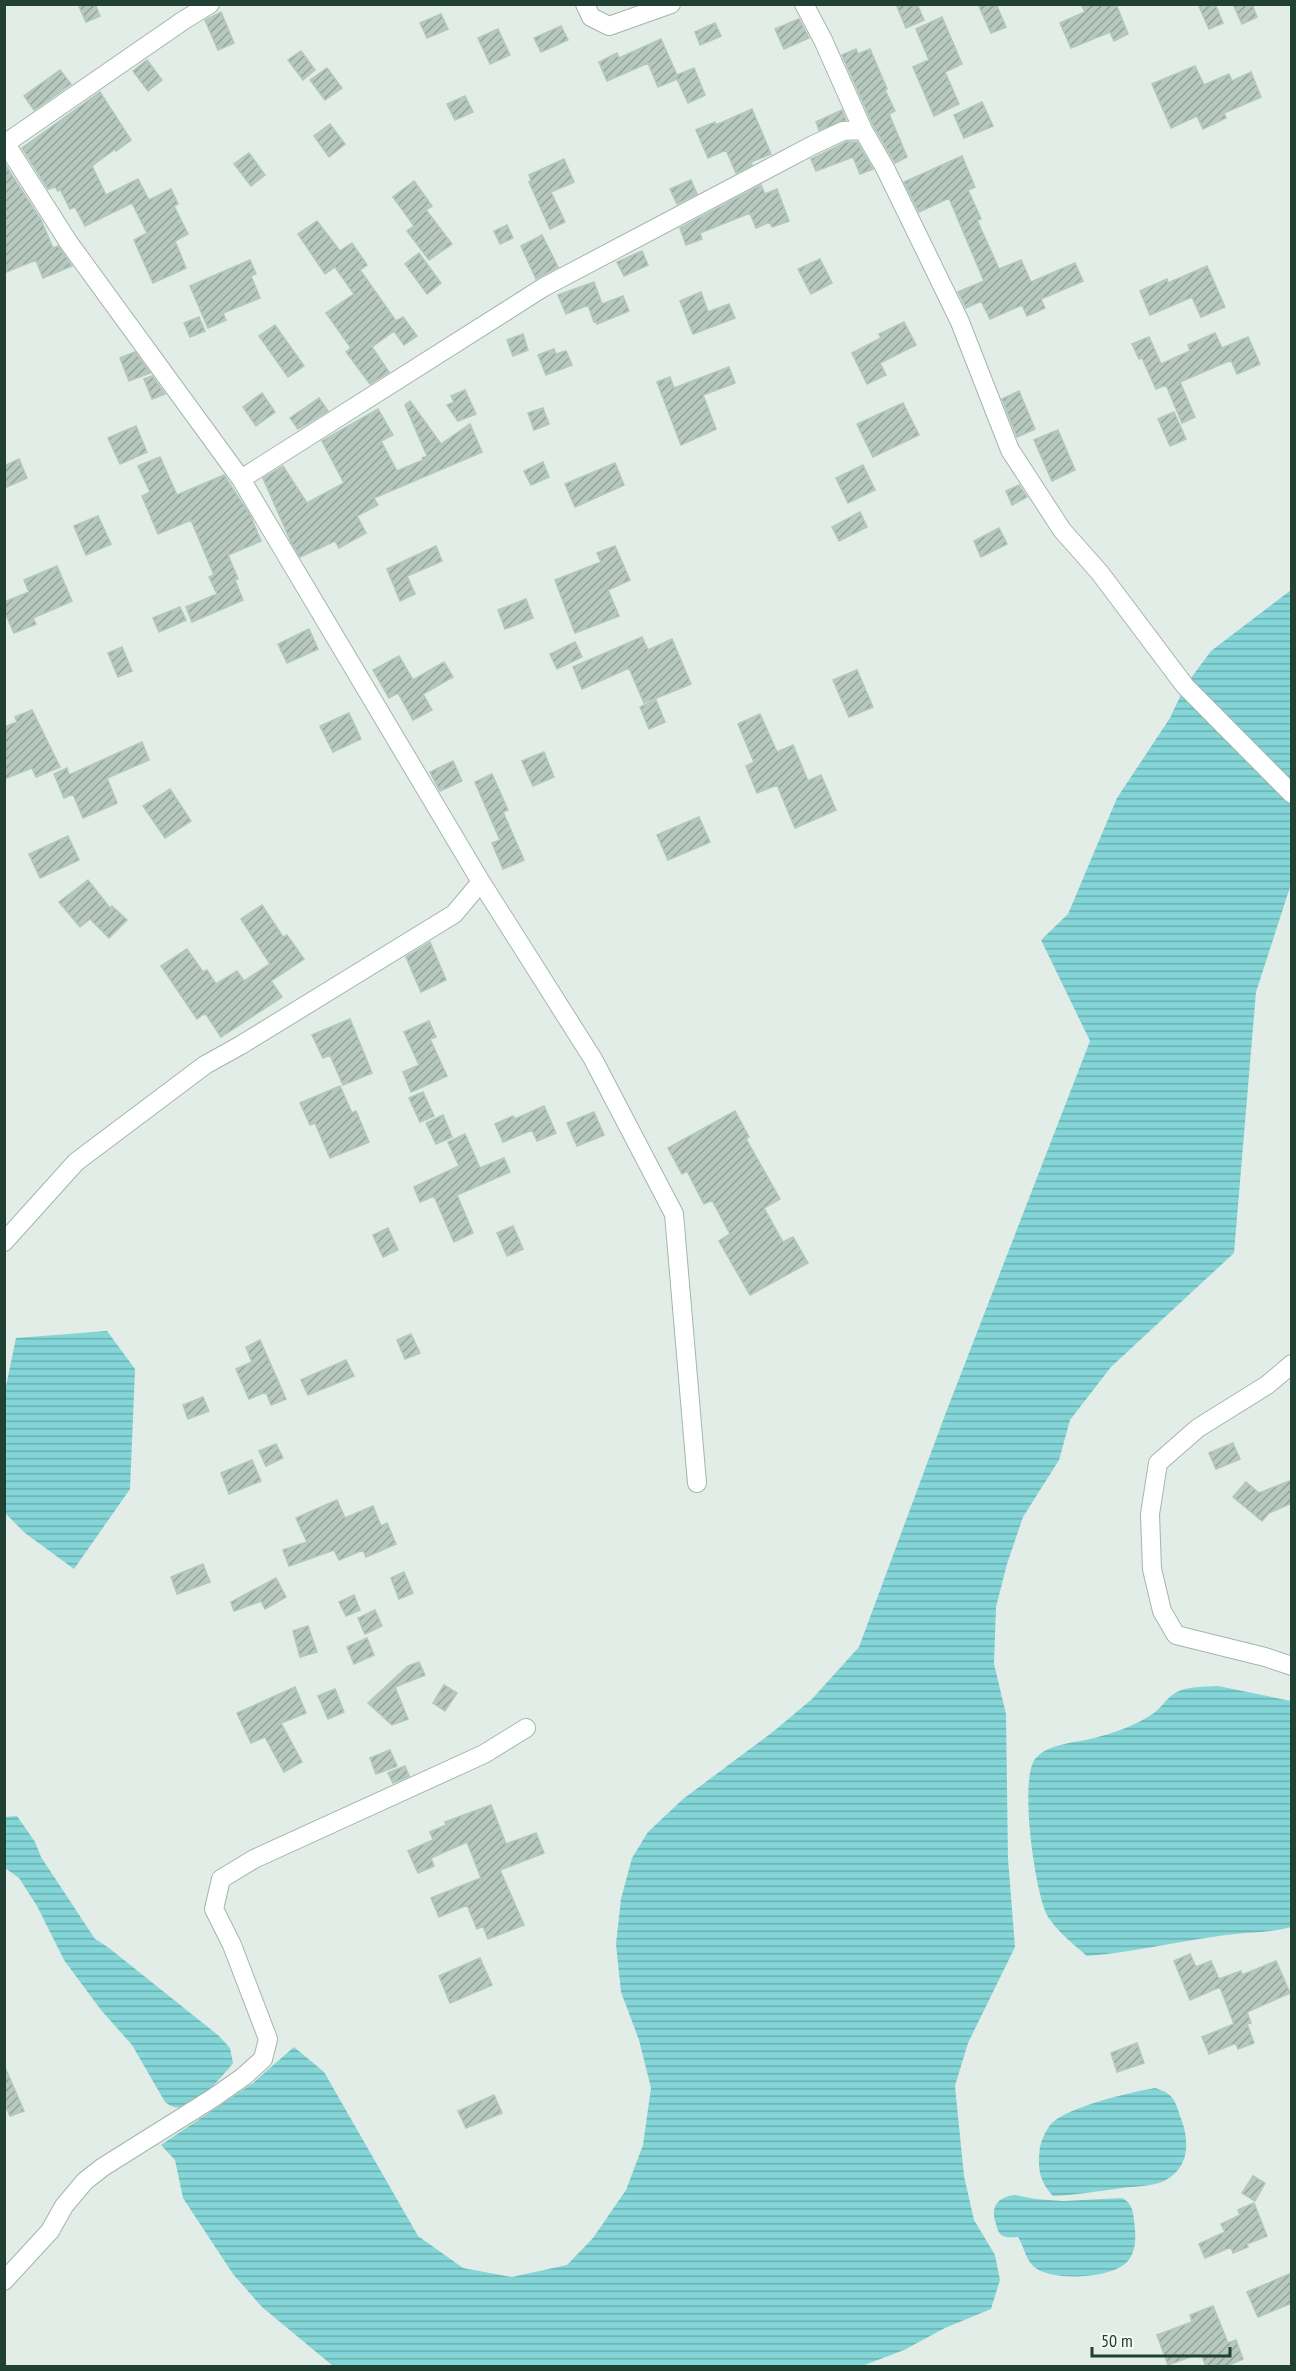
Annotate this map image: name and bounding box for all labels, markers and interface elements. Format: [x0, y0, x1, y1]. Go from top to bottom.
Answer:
scale bar [1092, 2320, 1230, 2358]
text: 50 m [1101, 2329, 1133, 2352]

